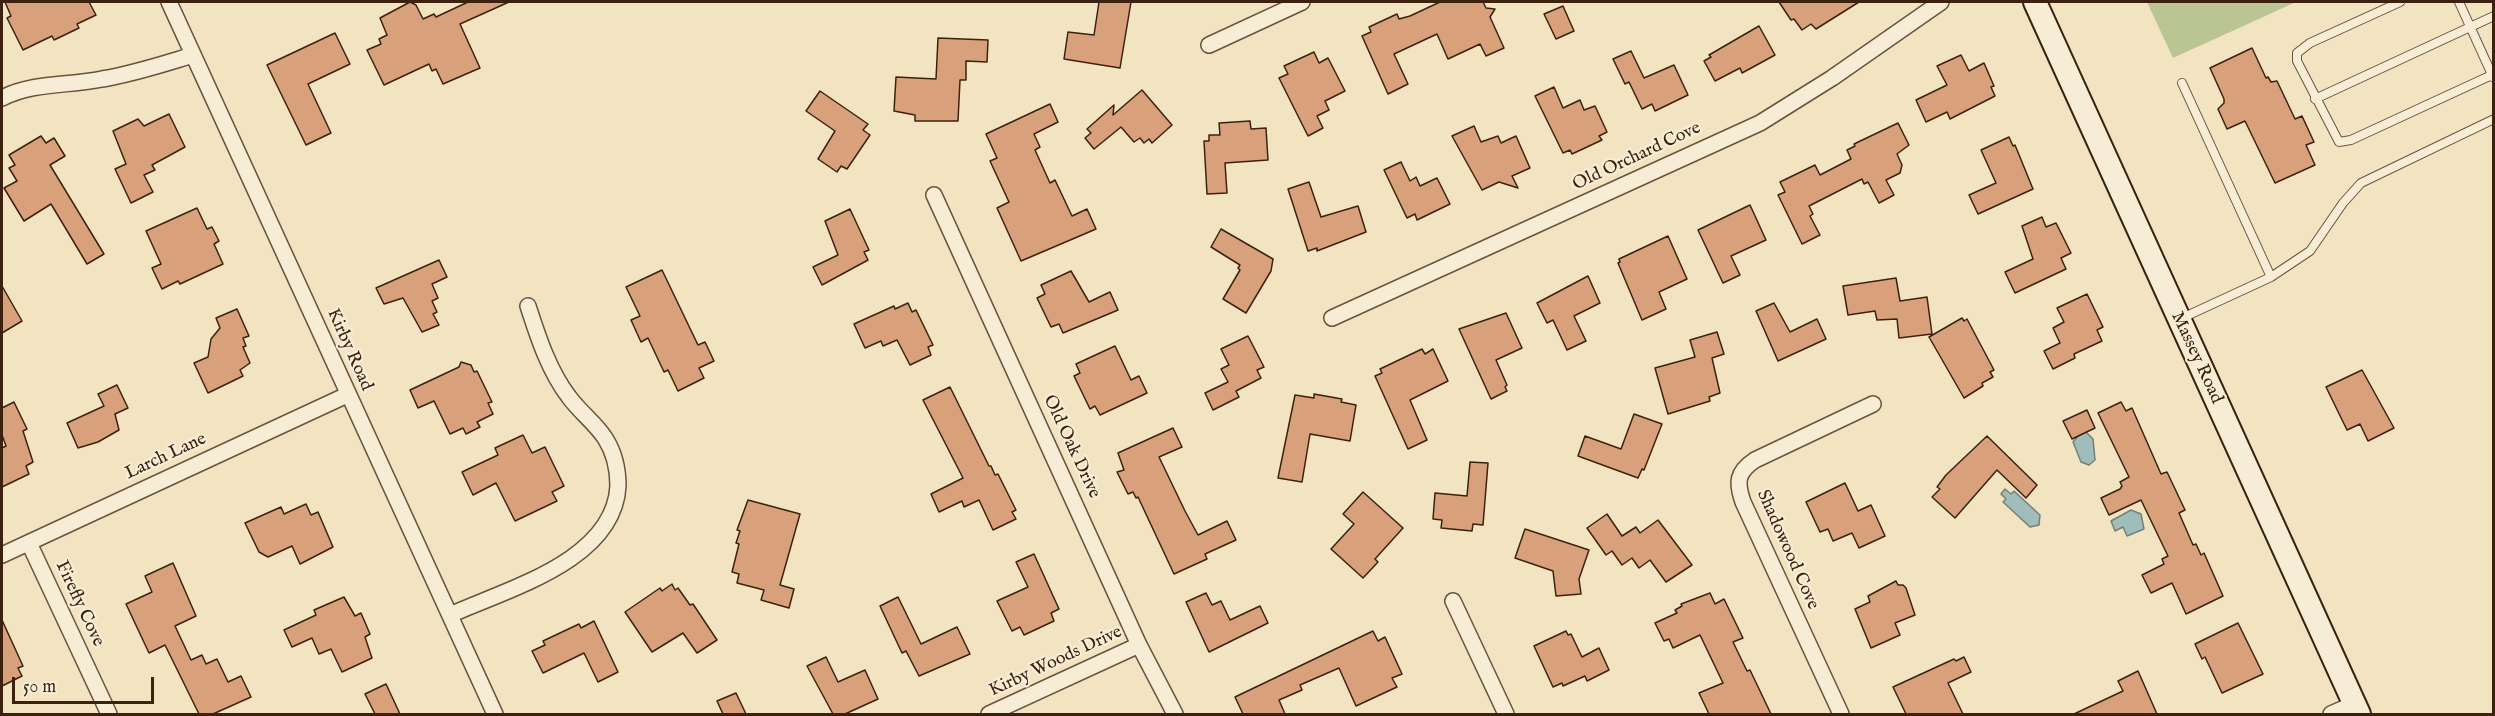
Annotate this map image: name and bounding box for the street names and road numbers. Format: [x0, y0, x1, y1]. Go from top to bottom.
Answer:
street label: Old Orchard Cove [1570, 118, 1704, 196]
street label: Kirby Road [321, 306, 377, 394]
street label: Massey Road [2165, 309, 2227, 407]
street label: Old Oak Drive [1038, 392, 1104, 502]
street label: Larch Lane [122, 429, 210, 485]
street label: Shadowood Cove [1751, 487, 1823, 613]
street label: Firefly Cove [50, 558, 108, 650]
street label: Kirby Woods Drive [986, 622, 1126, 702]

